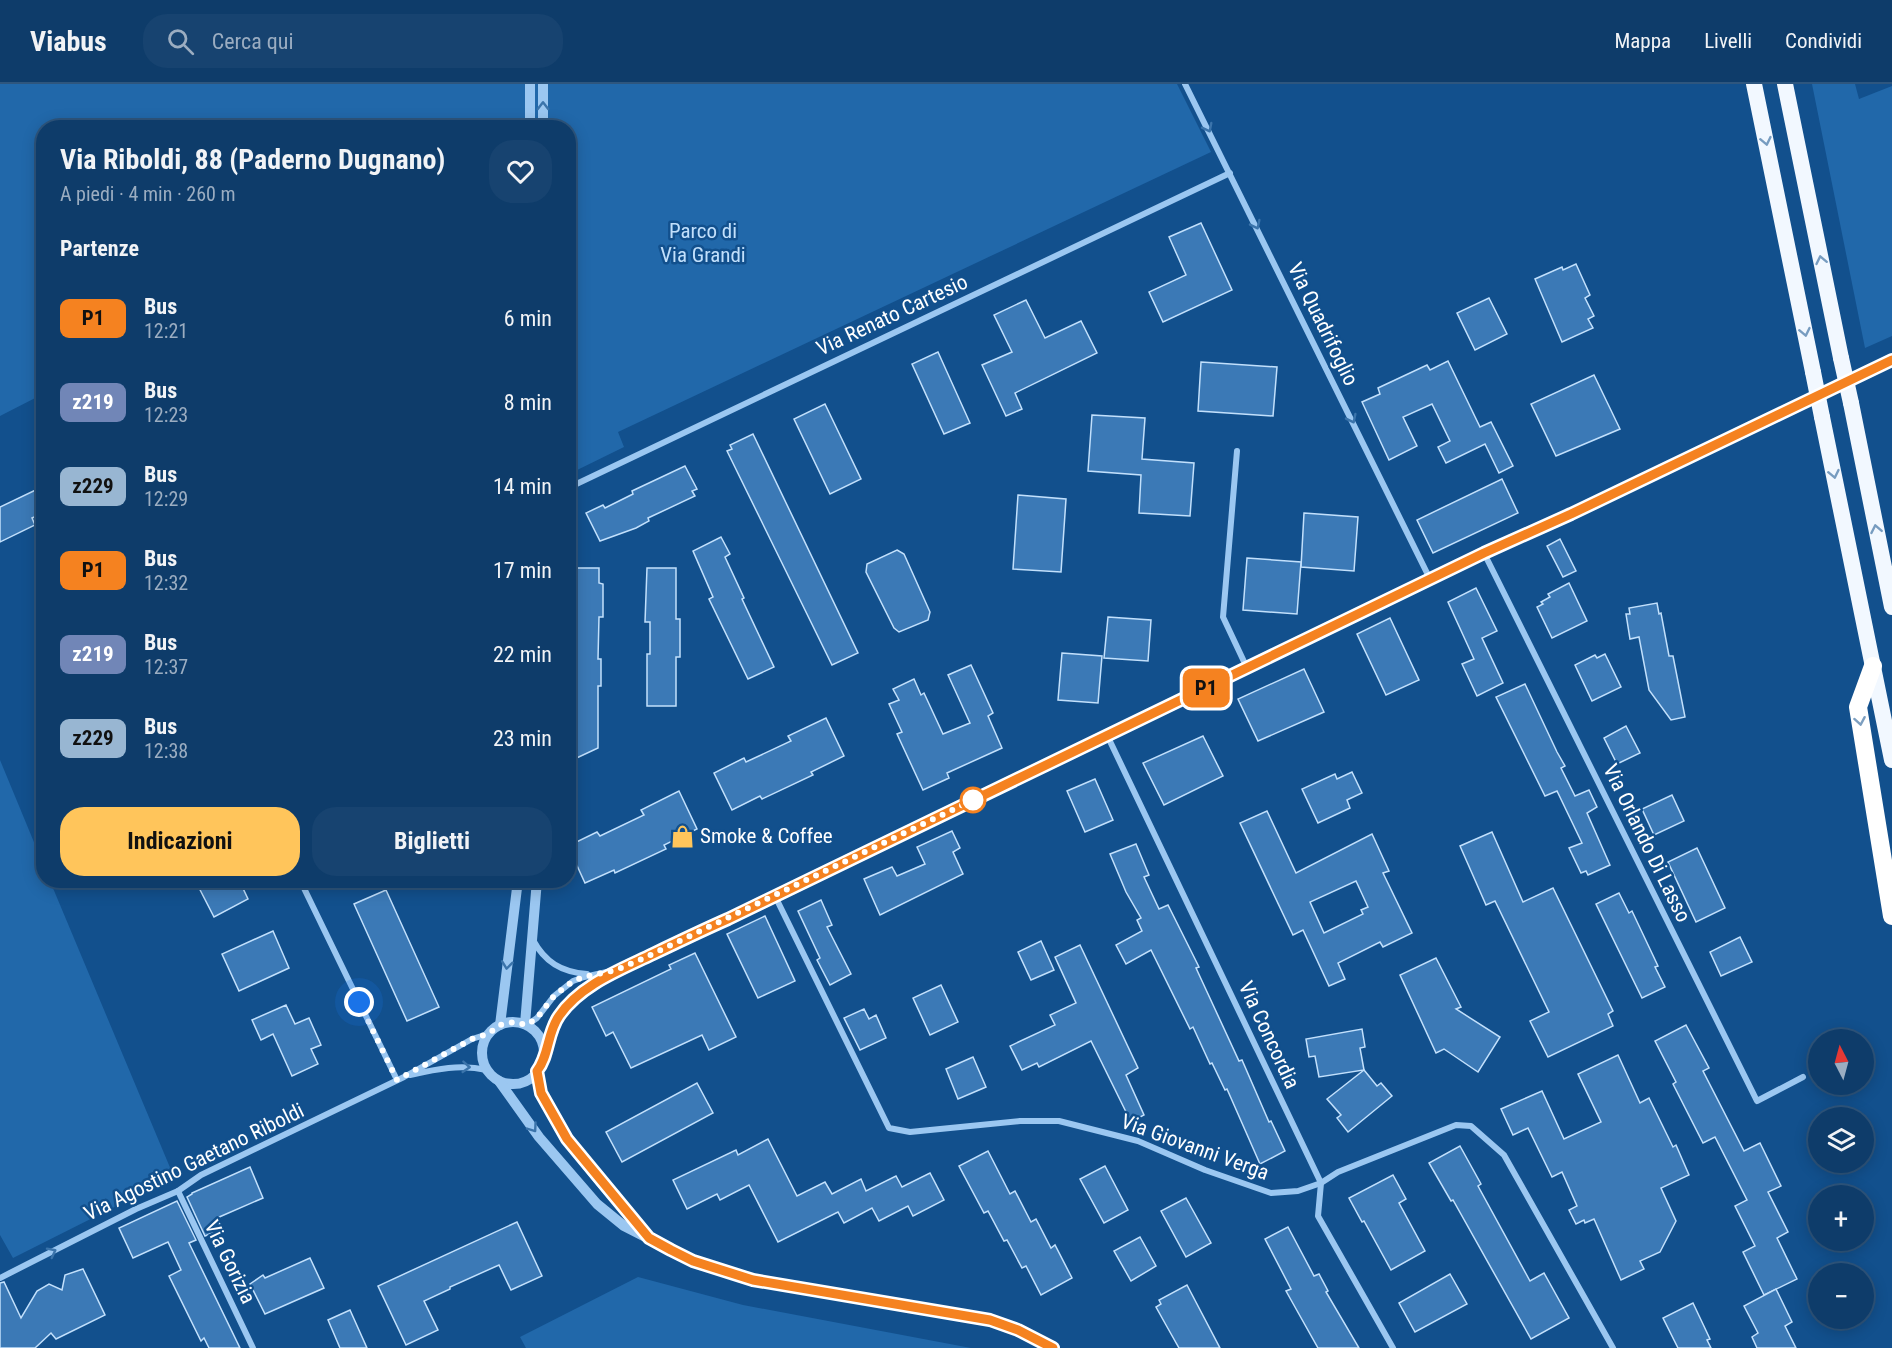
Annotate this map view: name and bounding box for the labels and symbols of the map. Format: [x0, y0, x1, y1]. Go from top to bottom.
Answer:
one-way arrow [537, 101, 549, 110]
one-way arrow [1201, 122, 1212, 133]
one-way arrow [1759, 136, 1772, 146]
park label: Parco di Via Grandi [660, 219, 746, 267]
one-way arrow [1249, 219, 1261, 230]
one-way arrow [1815, 255, 1828, 265]
street label: Via Quadrifoglio [1283, 259, 1363, 389]
street label: Via Renato Cartesio [813, 269, 971, 361]
one-way arrow [1798, 327, 1811, 337]
one-way arrow [1344, 413, 1356, 424]
one-way arrow [1827, 469, 1840, 479]
one-way arrow [1870, 524, 1883, 534]
line badge: P1 [1179, 668, 1233, 708]
one-way arrow [1853, 716, 1866, 726]
street label: Via Orlando Di Lasso [1598, 760, 1696, 926]
unlabelled marker [960, 787, 986, 813]
shop icon: Smoke & Coffee [669, 823, 695, 849]
place label: Smoke & Coffee [700, 824, 833, 848]
one-way arrow [502, 960, 514, 969]
street label: Via Concordia [1234, 977, 1304, 1093]
your location [344, 987, 374, 1017]
north arrow [1808, 1029, 1874, 1095]
one-way arrow [462, 1060, 471, 1073]
street label: Via Agostino Gaetano Riboldi [80, 1098, 308, 1226]
street label: Via Giovanni Verga [1118, 1109, 1272, 1185]
one-way arrow [526, 1122, 537, 1133]
street label: Via Gorizia [200, 1216, 260, 1308]
one-way arrow [46, 1248, 56, 1259]

